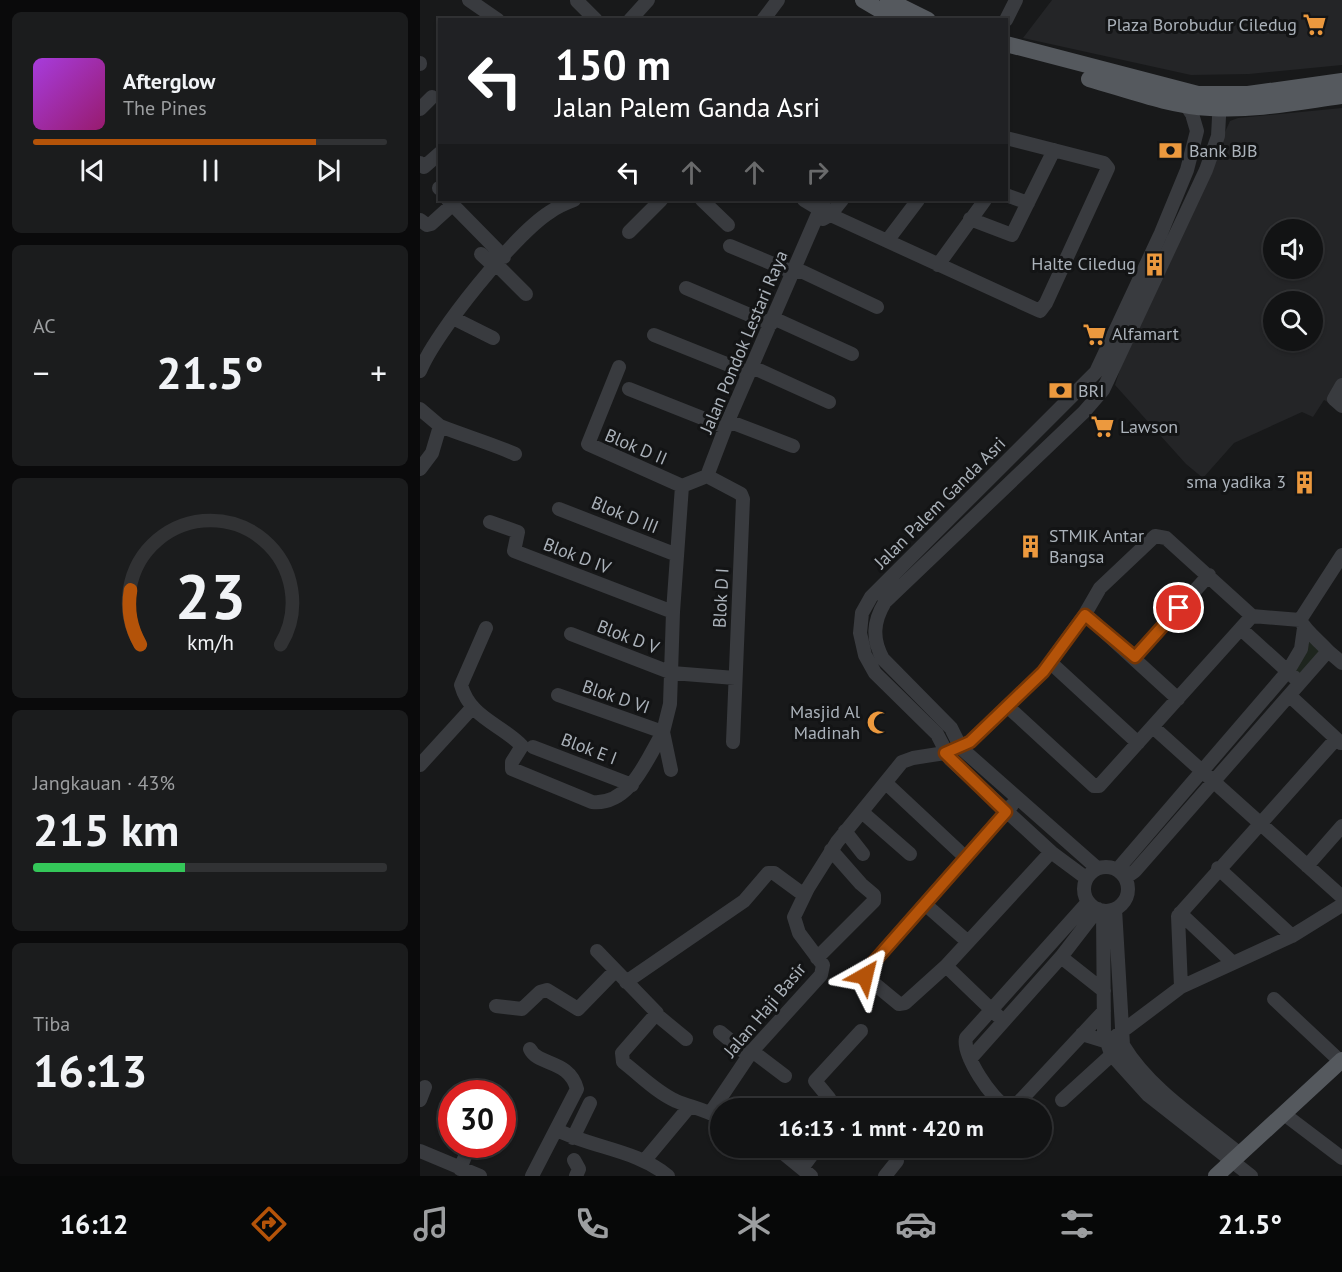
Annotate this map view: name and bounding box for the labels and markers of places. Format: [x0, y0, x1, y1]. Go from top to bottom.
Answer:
supermarket icon: Plaza Borobudur Ciledug [1302, 12, 1328, 38]
place label: Plaza Borobudur Ciledug [1107, 13, 1297, 36]
bank icon: Bank BJB [1158, 138, 1184, 164]
place label: Bank BJB [1189, 139, 1257, 162]
building icon: Halte Ciledug [1141, 251, 1167, 277]
place label: Halte Ciledug [1031, 252, 1136, 275]
supermarket icon: Alfamart [1081, 321, 1107, 347]
place label: Alfamart [1112, 322, 1179, 345]
bank icon: BRI [1047, 378, 1073, 404]
place label: BRI [1078, 379, 1104, 402]
supermarket icon: Lawson [1089, 414, 1115, 440]
place label: Lawson [1120, 415, 1178, 438]
building icon: sma yadika 3 [1291, 469, 1317, 495]
place label: sma yadika 3 [1186, 470, 1286, 493]
place label: STMIK Antar Bangsa [1049, 524, 1144, 568]
building icon: STMIK Antar Bangsa [1018, 533, 1044, 559]
pin [1153, 582, 1204, 633]
place label: Masjid Al Madinah [790, 700, 861, 744]
mosque icon: Masjid Al Madinah [865, 709, 891, 735]

